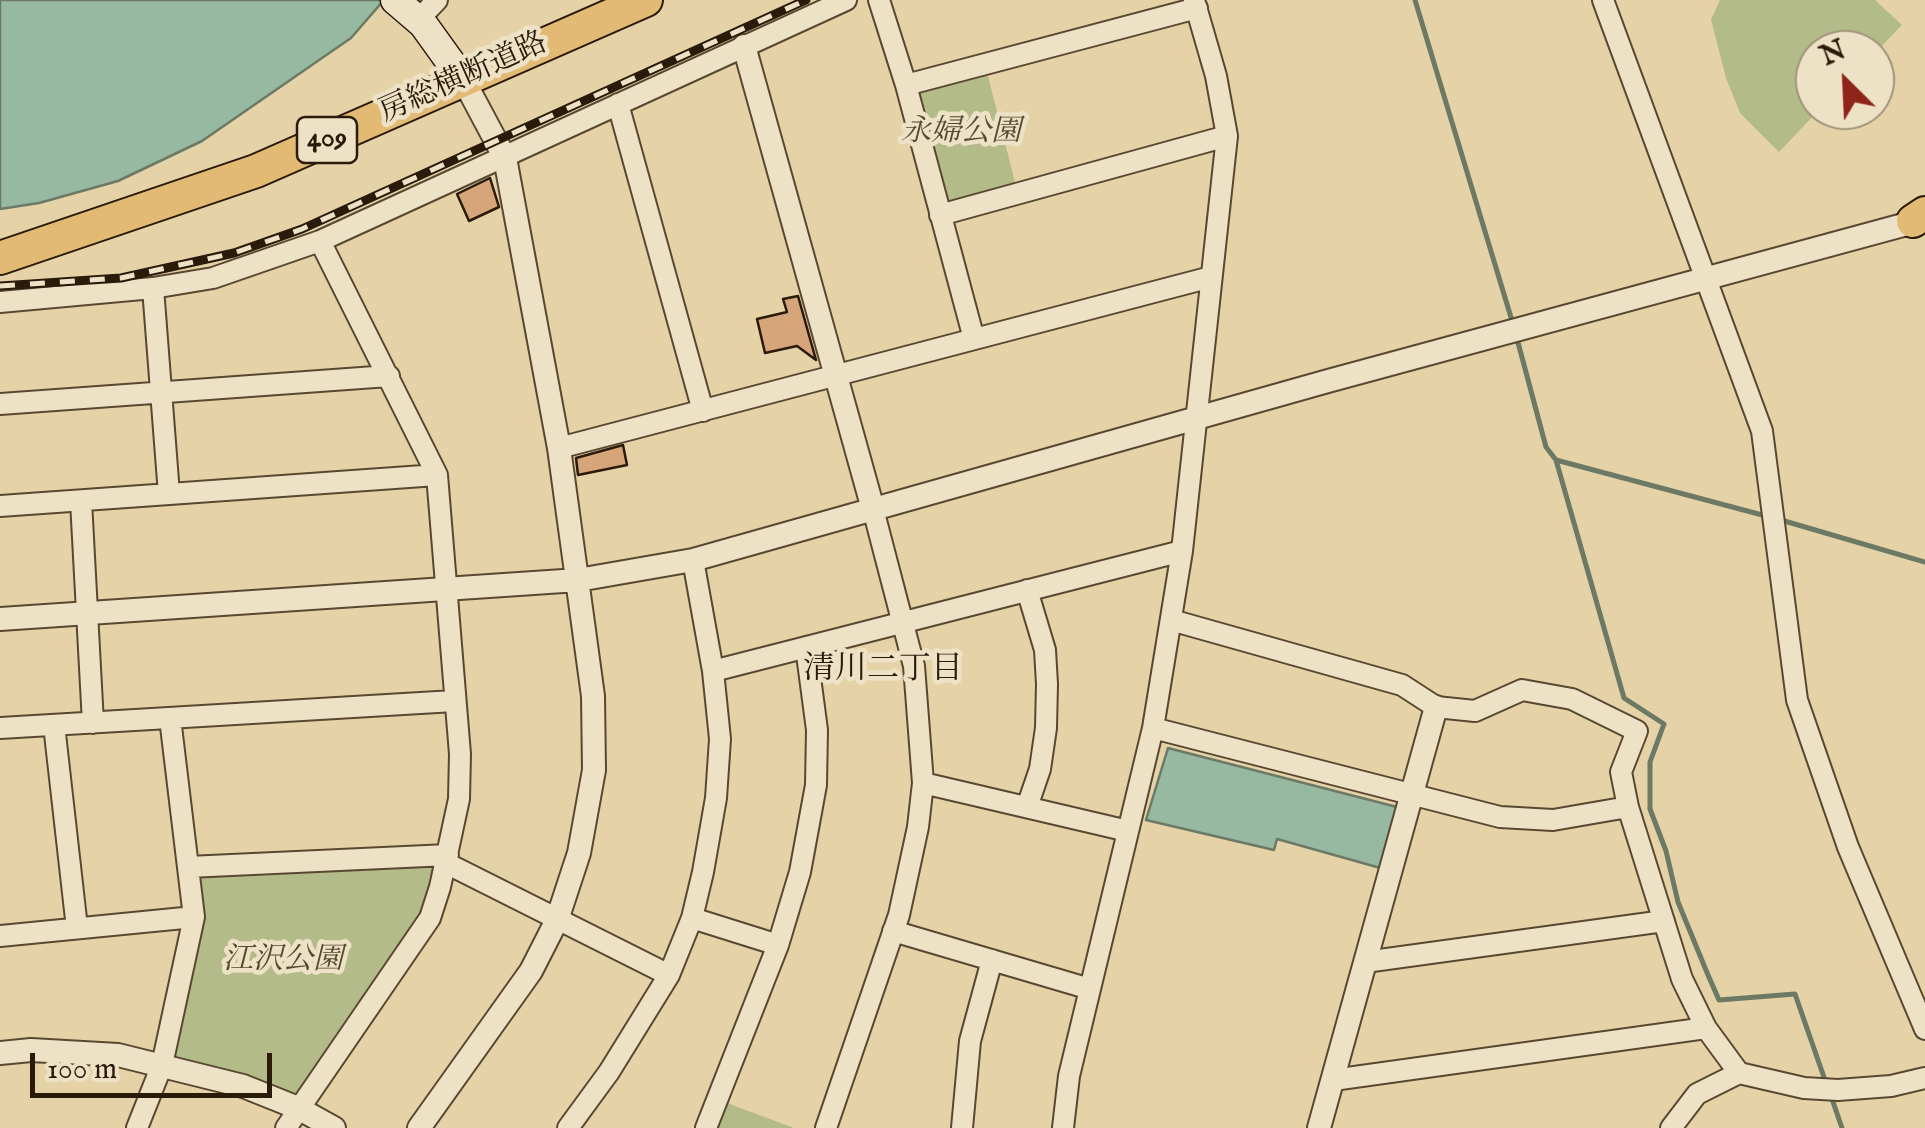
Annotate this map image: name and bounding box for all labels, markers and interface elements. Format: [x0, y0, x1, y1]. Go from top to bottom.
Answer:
street label: 房総横断道路 [374, 26, 554, 132]
north arrow [1795, 30, 1895, 130]
text: N [1815, 33, 1852, 75]
park label: 永婦公園 [901, 116, 1021, 152]
road number: 409 [297, 117, 357, 163]
district label: 清川二丁目 [803, 652, 963, 690]
park label: 江沢公園 [223, 944, 343, 980]
scale bar [35, 1033, 278, 1095]
text: 100 m [47, 1051, 117, 1089]

